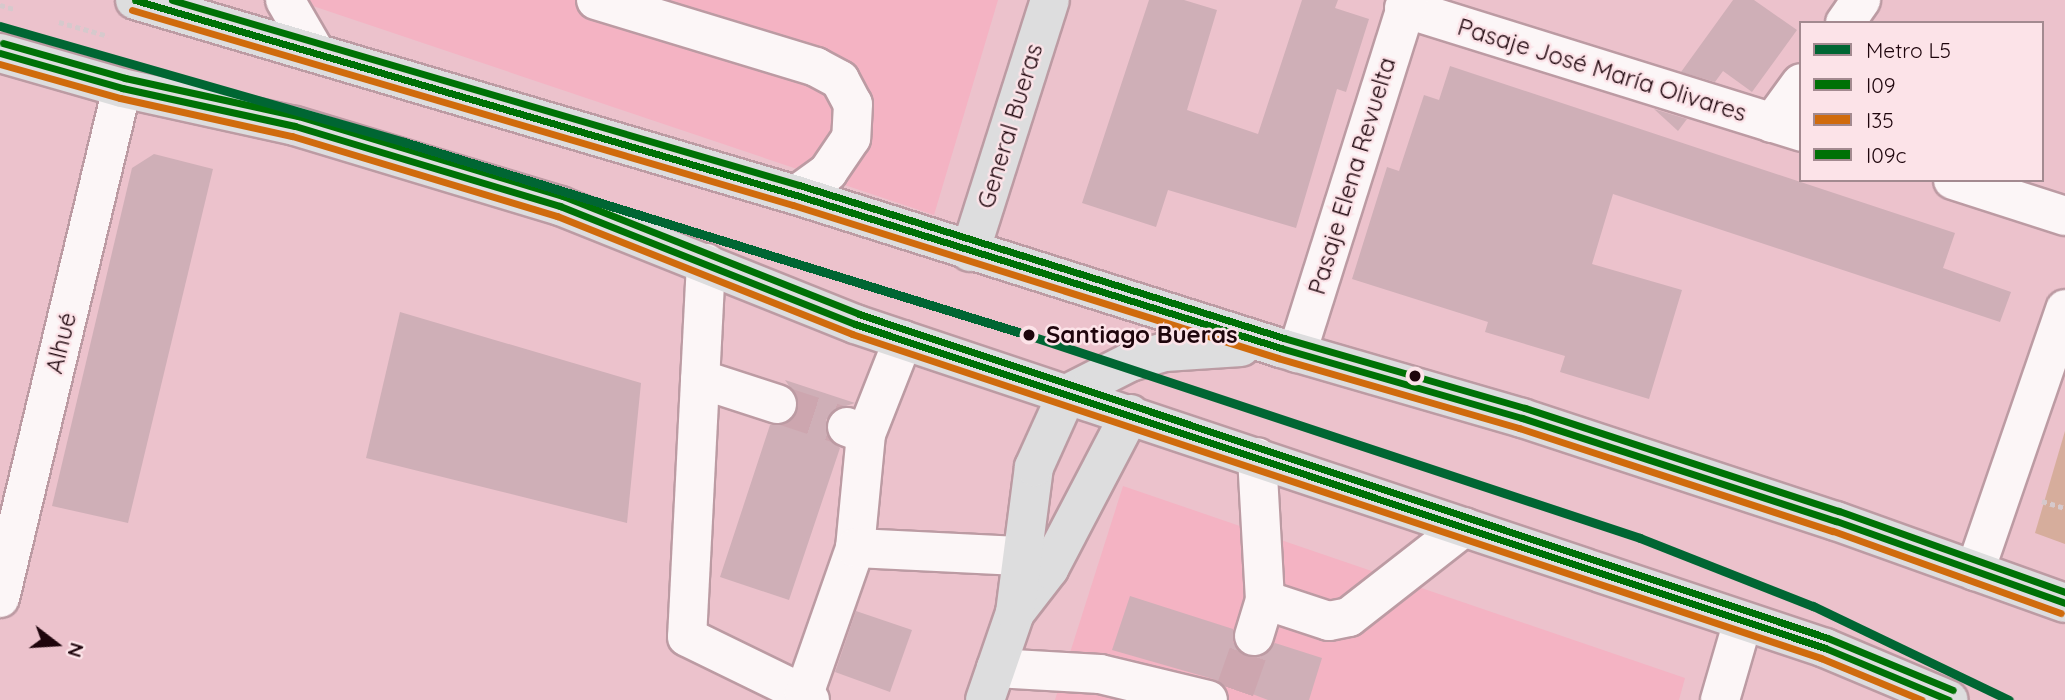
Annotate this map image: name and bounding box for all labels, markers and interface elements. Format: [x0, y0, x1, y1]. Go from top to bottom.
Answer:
street label: Pasaje José María Olivares [1454, 12, 1750, 128]
legend [1799, 21, 2044, 182]
text: Metro L5 [1866, 37, 1951, 63]
street label: General Bueras [971, 40, 1049, 212]
street label: Pasaje Elena Revuelta [1302, 54, 1402, 298]
text: I09 [1866, 72, 1895, 98]
text: I35 [1866, 107, 1894, 133]
text: I09c [1866, 142, 1906, 168]
street label: Alhué [40, 309, 82, 377]
place label: Santiago Bueras [1046, 321, 1238, 349]
marker: Santiago Bueras [1018, 324, 1040, 346]
unlabelled marker [1408, 369, 1422, 383]
north arrow [21, 609, 91, 679]
text: N [63, 640, 90, 660]

